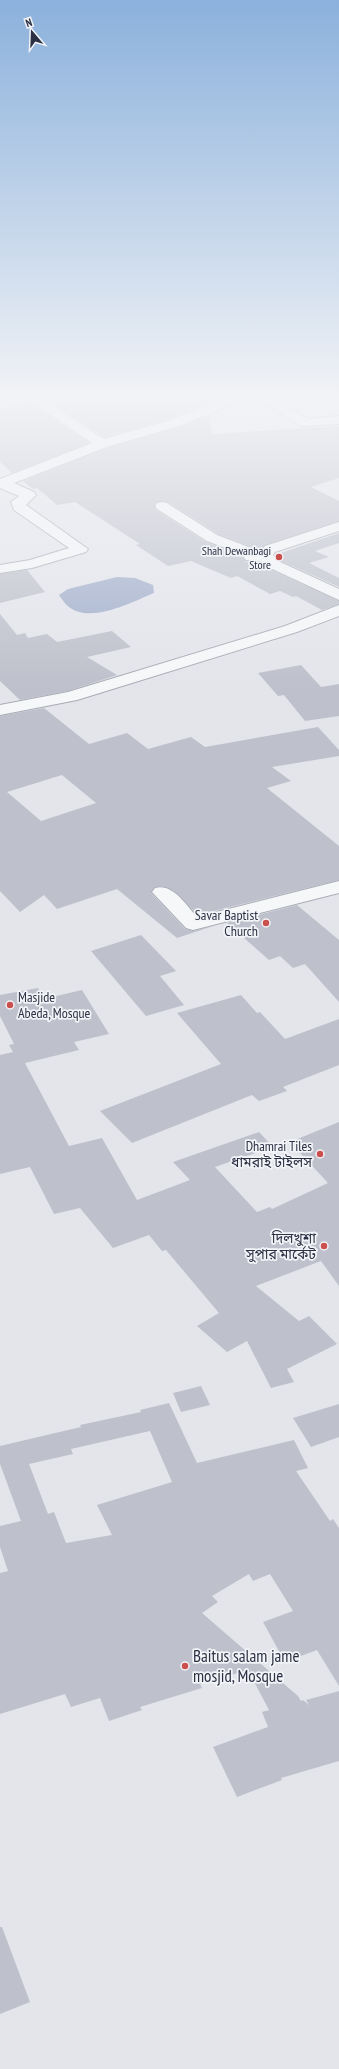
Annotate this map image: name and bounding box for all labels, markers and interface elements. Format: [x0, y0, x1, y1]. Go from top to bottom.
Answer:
north arrow [12, 12, 52, 52]
text: N [24, 15, 34, 30]
place label: Shah Dewanbagi Store [202, 543, 271, 572]
marker: Shah Dewanbagi Store [274, 552, 284, 562]
place label: Savar Baptist Church [195, 906, 258, 940]
marker: Savar Baptist Church [261, 918, 271, 928]
place label: Masjide Abeda, Mosque [18, 988, 91, 1022]
marker: Masjide Abeda, Mosque [5, 1000, 15, 1010]
place label: Dhamrai Tiles ধামরাই টাইলস [231, 1137, 312, 1171]
marker: Dhamrai Tiles ধামরাই টাইলস [315, 1149, 325, 1159]
place label: দিলখুশা সুপার মার্কেট [245, 1229, 316, 1263]
marker: দিলখুশা সুপার মার্কেট [319, 1241, 329, 1251]
place label: Baitus salam jame mosjid, Mosque [193, 1645, 299, 1687]
marker: Baitus salam jame mosjid, Mosque [180, 1661, 190, 1671]

